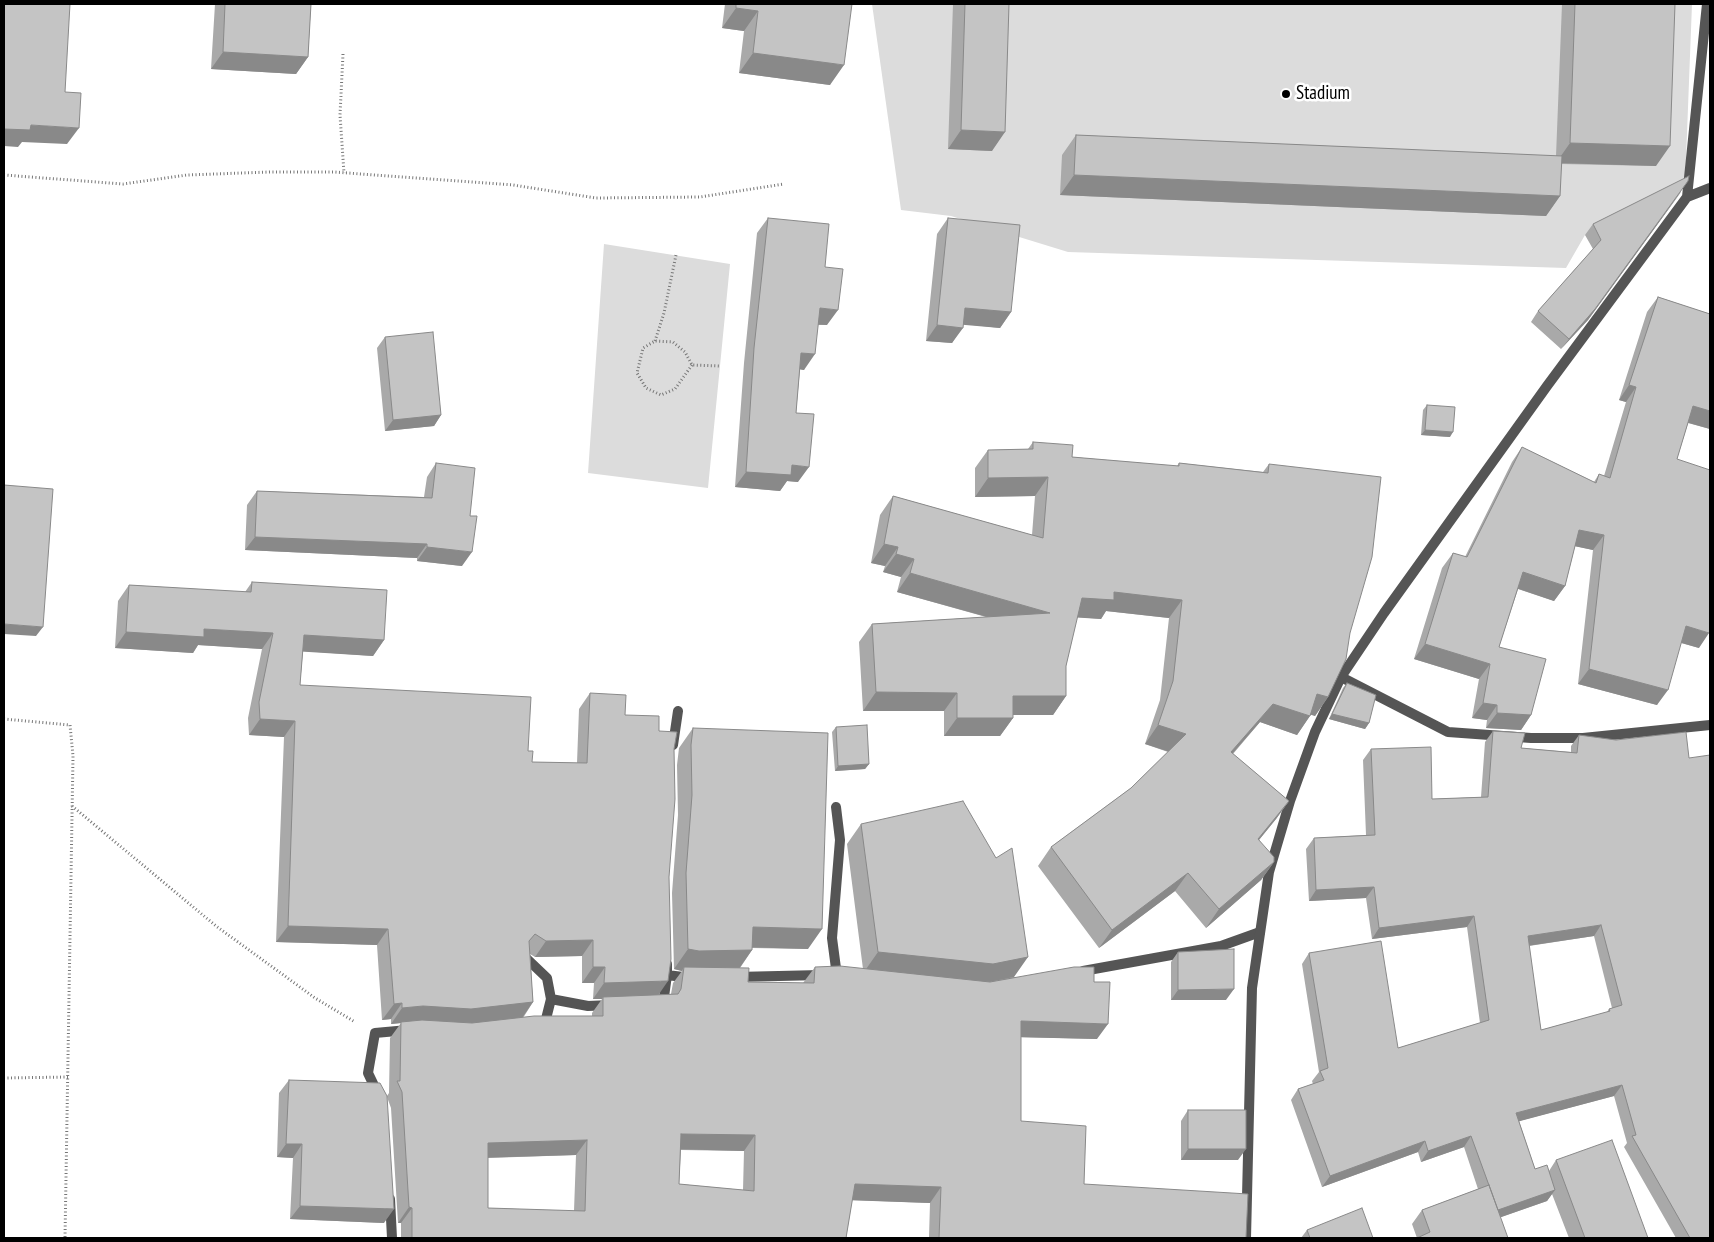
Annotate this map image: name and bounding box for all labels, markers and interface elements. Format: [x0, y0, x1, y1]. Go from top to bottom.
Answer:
place label: Stadium [1296, 83, 1350, 105]
marker: Stadium [1280, 88, 1292, 100]

